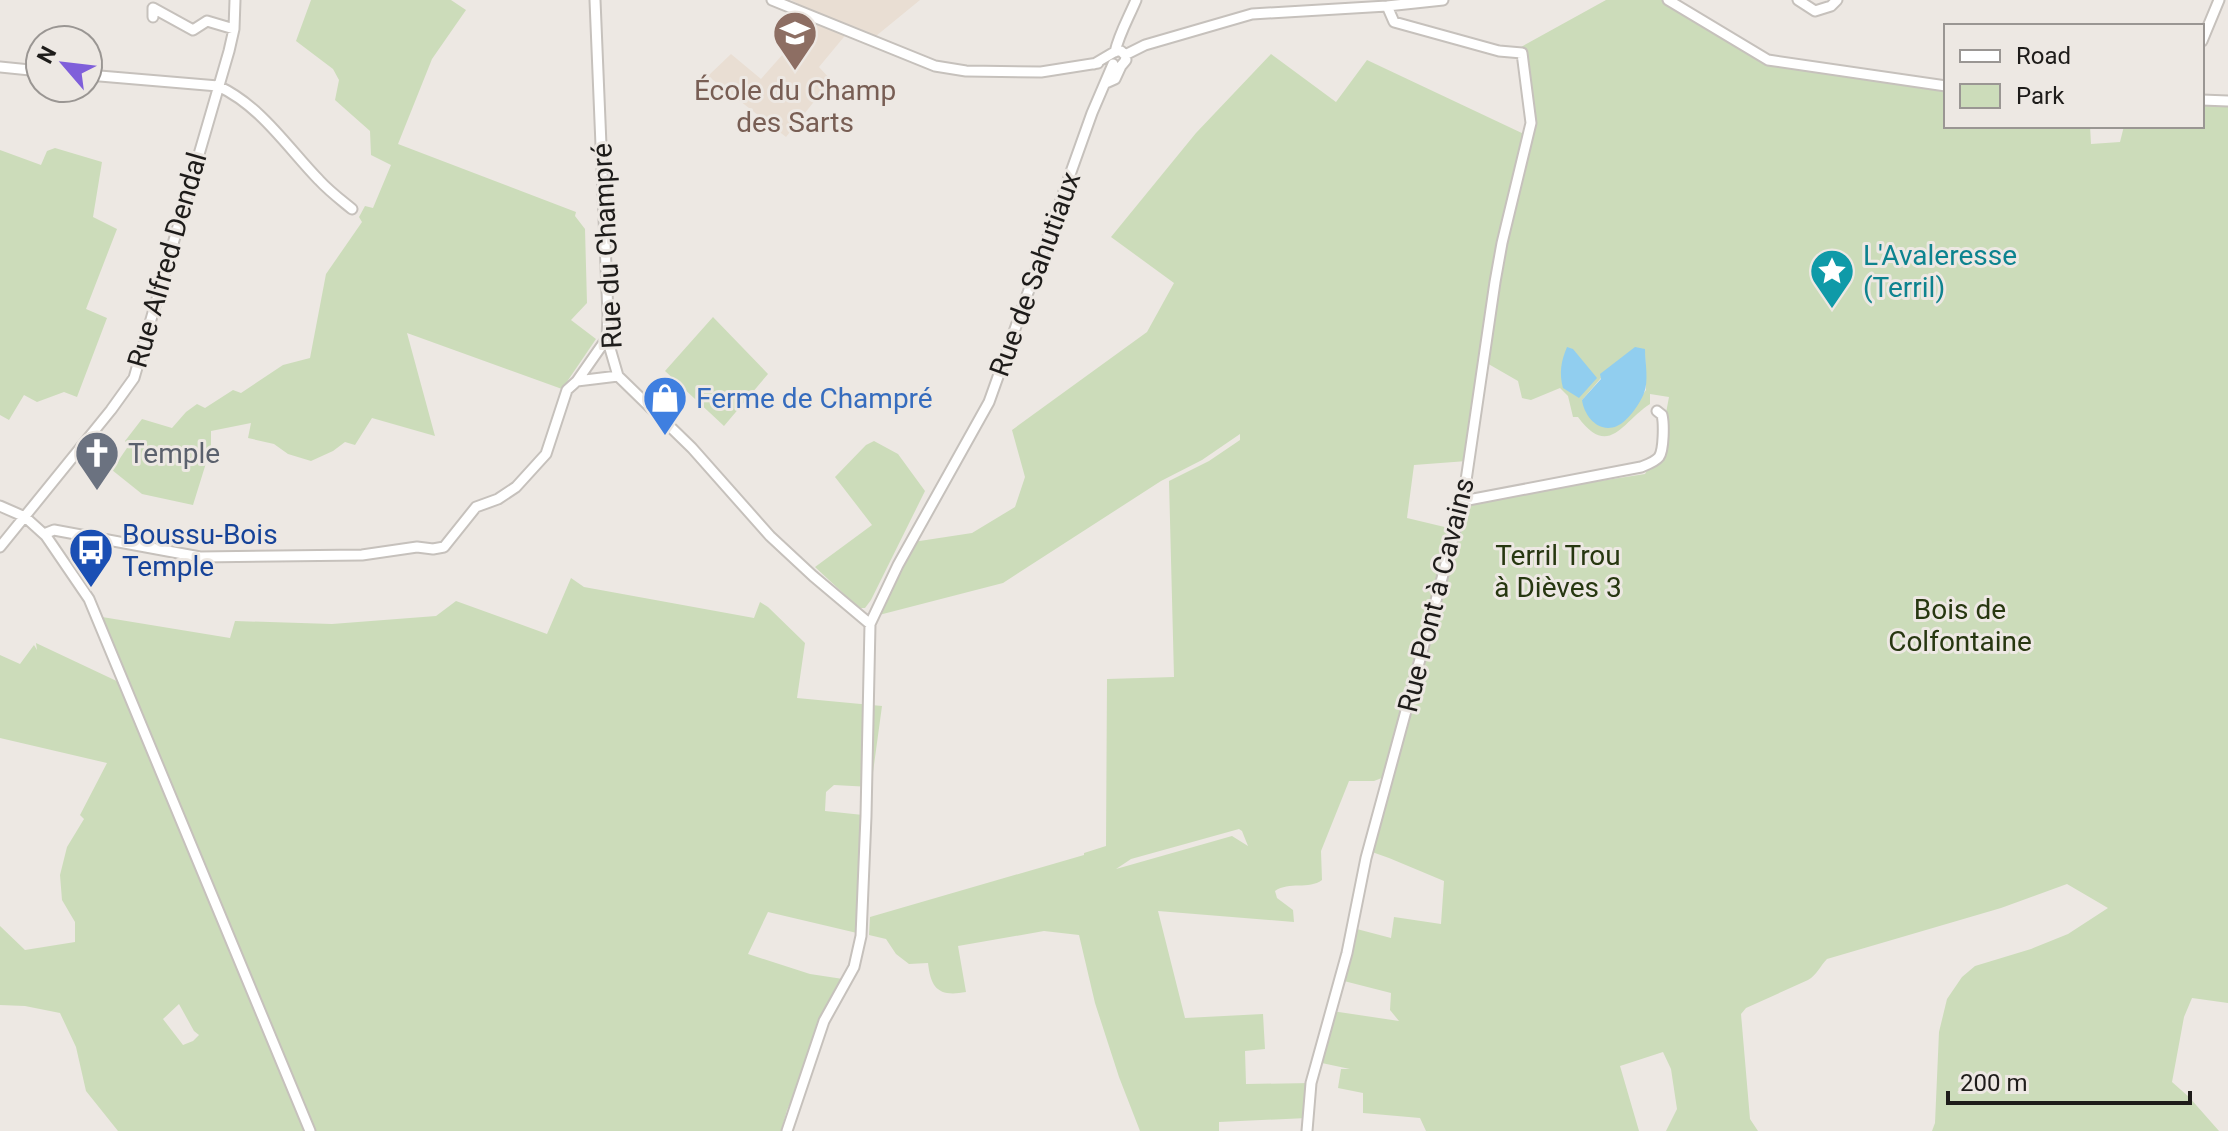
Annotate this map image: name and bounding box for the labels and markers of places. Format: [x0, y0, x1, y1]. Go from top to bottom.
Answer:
school or university icon: École du Champ des Sarts [771, 9, 819, 72]
place label: École du Champ des Sarts [694, 74, 896, 139]
place label: L'Avaleresse (Terril) [1863, 239, 2017, 304]
place icon: L'Avaleresse (Terril) [1808, 247, 1856, 310]
shop icon: Ferme de Champré [641, 374, 689, 437]
place label: Ferme de Champré [696, 382, 933, 415]
church icon: Temple [73, 429, 121, 492]
place label: Temple [128, 437, 220, 470]
place label: Boussu-Bois Temple [122, 518, 278, 583]
bus stop icon: Boussu-Bois Temple [67, 526, 115, 589]

